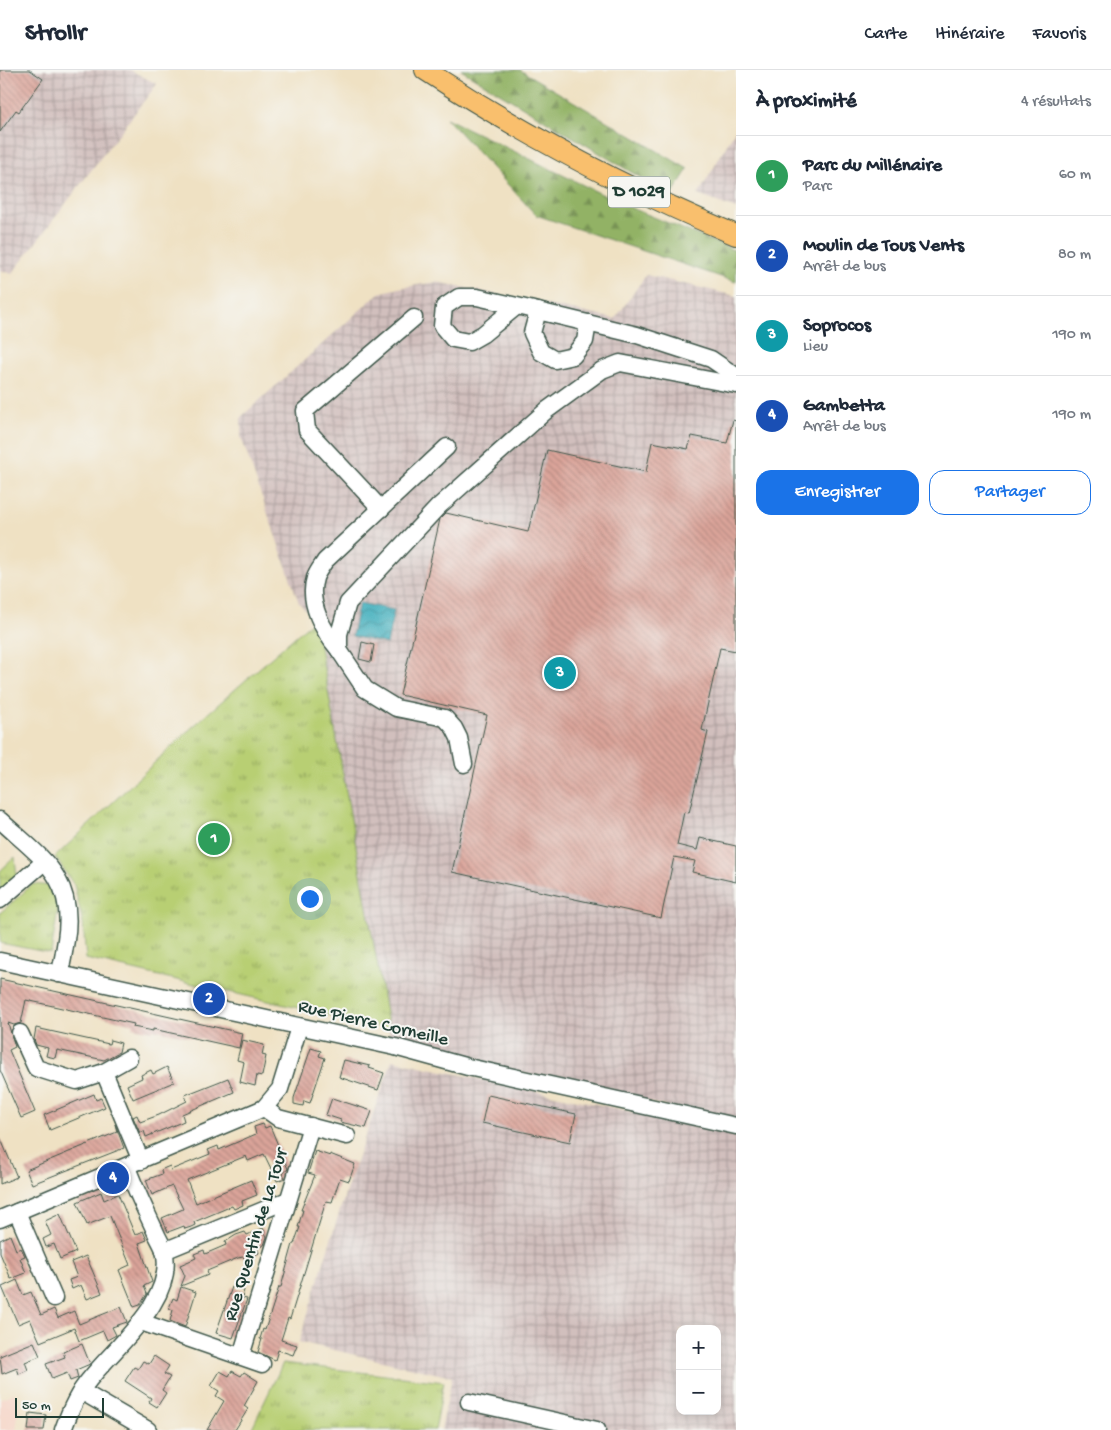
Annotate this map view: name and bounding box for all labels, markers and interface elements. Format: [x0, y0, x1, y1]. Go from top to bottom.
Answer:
text: Strollr [25, 20, 86, 49]
text: Carte [864, 24, 907, 45]
text: Itinéraire [935, 24, 1005, 45]
text: Favoris [1033, 24, 1086, 45]
text: À proximité [756, 90, 857, 115]
text: 4 résultats [1021, 93, 1091, 112]
text: Parc du Millénaire [803, 155, 942, 178]
text: 1 [769, 166, 775, 185]
text: 60 m [1059, 166, 1091, 185]
road number: D 1029 [608, 176, 670, 208]
text: Parc [803, 178, 832, 197]
text: Moulin de Tous Vents [803, 235, 964, 258]
text: 2 [768, 246, 776, 265]
text: 80 m [1058, 246, 1091, 265]
text: Arrêt de bus [803, 258, 886, 277]
text: Soprocos [803, 315, 871, 338]
text: 3 [768, 326, 776, 345]
text: 190 m [1052, 326, 1091, 345]
text: Lieu [803, 338, 828, 357]
text: Gambetta [803, 395, 885, 418]
text: 4 [768, 406, 776, 425]
text: 190 m [1052, 406, 1091, 425]
text: Arrêt de bus [803, 418, 886, 437]
button: Enregistrer [756, 470, 919, 515]
button: Partager [929, 470, 1091, 515]
pin: 3 [544, 654, 576, 692]
pin: 1 [198, 820, 230, 858]
your location [297, 886, 323, 912]
pin: 2 [193, 980, 225, 1018]
street label: Rue Pierre Corneille [296, 996, 450, 1052]
street label: Rue Quentin de La Tour [220, 1144, 295, 1324]
pin: 4 [97, 1159, 129, 1197]
map controls [676, 1325, 721, 1415]
button: + [676, 1325, 721, 1370]
button: − [676, 1370, 721, 1415]
scale bar [15, 1395, 104, 1418]
text: 50 m [22, 1398, 51, 1415]

